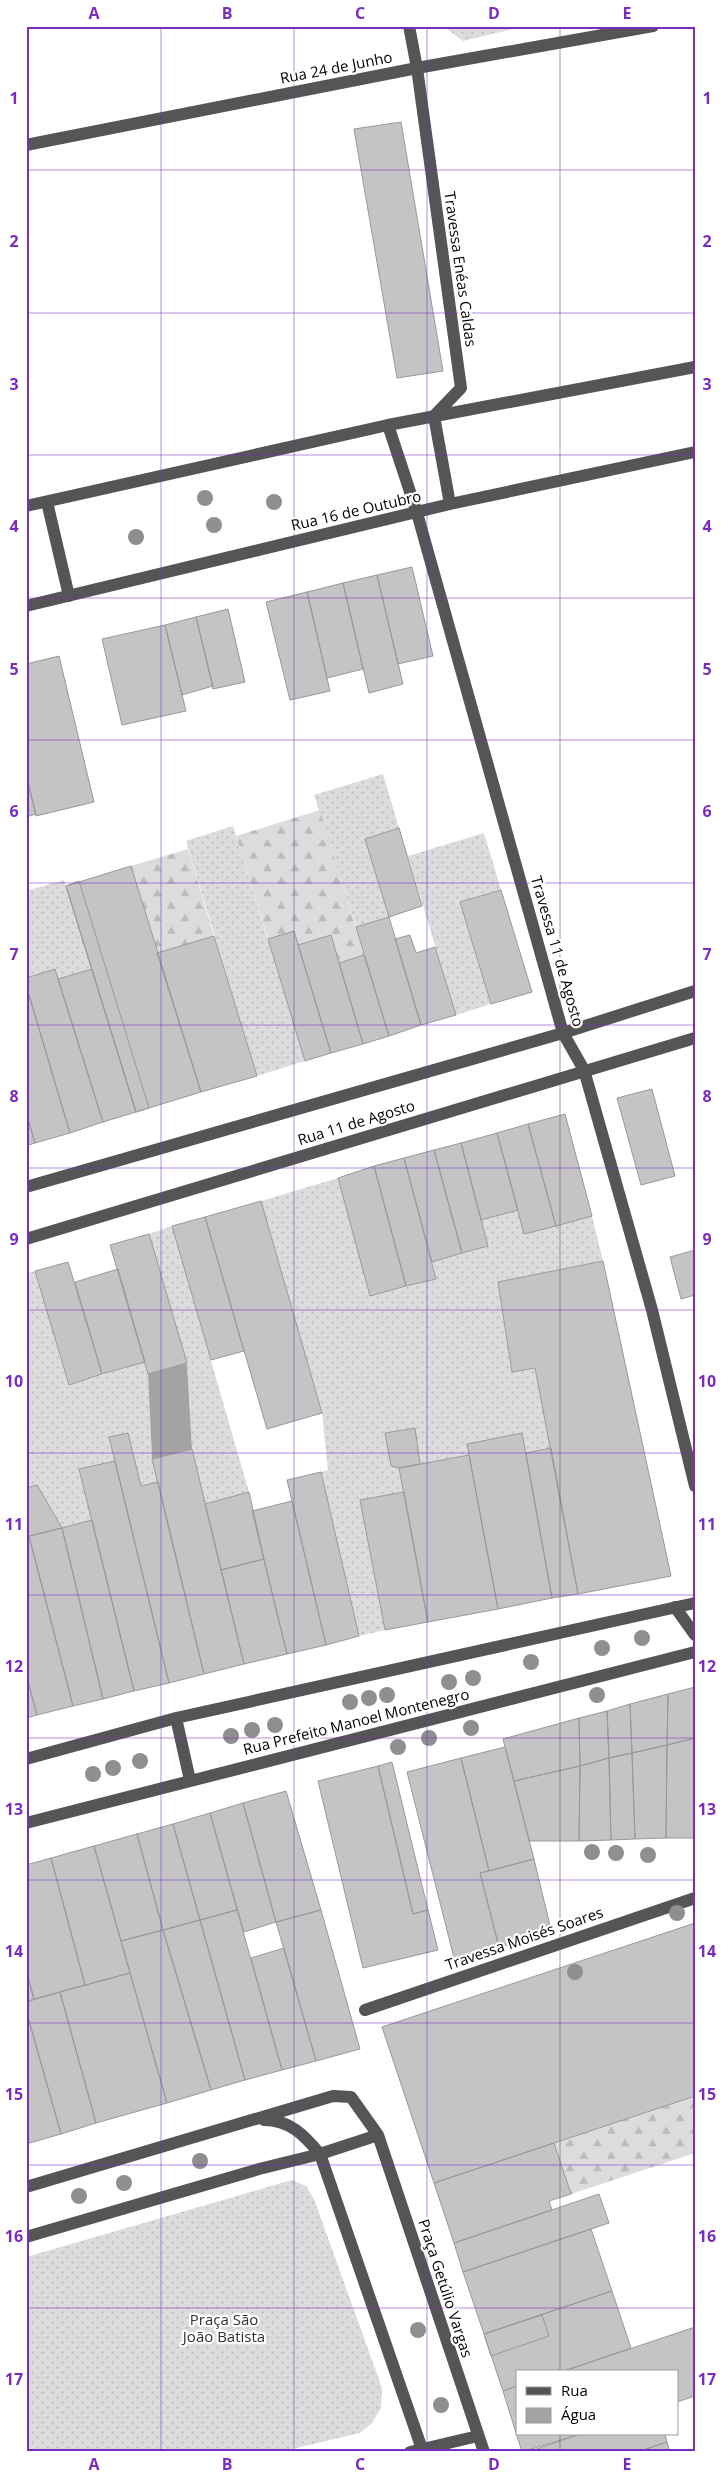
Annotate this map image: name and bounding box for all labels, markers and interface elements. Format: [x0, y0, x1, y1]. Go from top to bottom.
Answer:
text: A [88, 2, 100, 24]
text: B [222, 2, 232, 24]
text: C [355, 2, 365, 24]
text: D [488, 2, 500, 24]
text: E [623, 2, 632, 24]
street label: Rua 24 de Junho [278, 46, 394, 88]
text: 1 [9, 87, 19, 109]
text: 1 [702, 87, 712, 109]
street label: Travessa Enéas Caldas [440, 190, 482, 348]
text: 2 [9, 230, 19, 252]
text: 2 [702, 230, 712, 252]
text: 3 [9, 373, 19, 395]
text: 3 [702, 373, 712, 395]
street label: Rua 16 de Outubro [289, 485, 423, 535]
text: 4 [9, 515, 19, 537]
text: 4 [702, 515, 712, 537]
text: 5 [9, 658, 19, 680]
text: 5 [702, 658, 712, 680]
text: 6 [9, 800, 19, 822]
text: 6 [702, 800, 712, 822]
street label: Travessa 11 de Agosto [527, 873, 589, 1029]
text: 7 [9, 943, 19, 965]
text: 7 [702, 943, 712, 965]
text: 8 [9, 1085, 19, 1107]
text: 8 [702, 1085, 712, 1107]
street label: Rua 11 de Agosto [295, 1095, 417, 1149]
text: 9 [9, 1228, 19, 1250]
text: 9 [702, 1228, 712, 1250]
text: 10 [5, 1370, 23, 1392]
text: 10 [698, 1370, 716, 1392]
text: 11 [5, 1513, 23, 1535]
text: 11 [698, 1513, 716, 1535]
text: 12 [5, 1655, 23, 1677]
text: 12 [698, 1655, 716, 1677]
street label: Rua Prefeito Manoel Montenegro [241, 1683, 471, 1759]
text: 13 [5, 1798, 23, 1820]
text: 13 [698, 1798, 716, 1820]
street label: Travessa Moisés Soares [443, 1902, 605, 1974]
text: 14 [5, 1940, 23, 1962]
text: 14 [698, 1940, 716, 1962]
text: 15 [5, 2083, 23, 2105]
text: 15 [698, 2083, 716, 2105]
street label: Praça Getúlio Vargas [414, 2216, 478, 2360]
text: 16 [5, 2225, 23, 2247]
text: 16 [698, 2225, 716, 2247]
park label: Praça São João Batista [181, 2309, 265, 2346]
text: 17 [5, 2368, 23, 2390]
text: 17 [698, 2368, 716, 2390]
legend [516, 2370, 678, 2436]
text: Rua [561, 2380, 588, 2400]
text: Água [561, 2404, 596, 2424]
text: A [88, 2453, 100, 2475]
text: B [222, 2453, 232, 2475]
text: C [355, 2453, 365, 2475]
text: D [488, 2453, 500, 2475]
text: E [623, 2453, 632, 2475]

